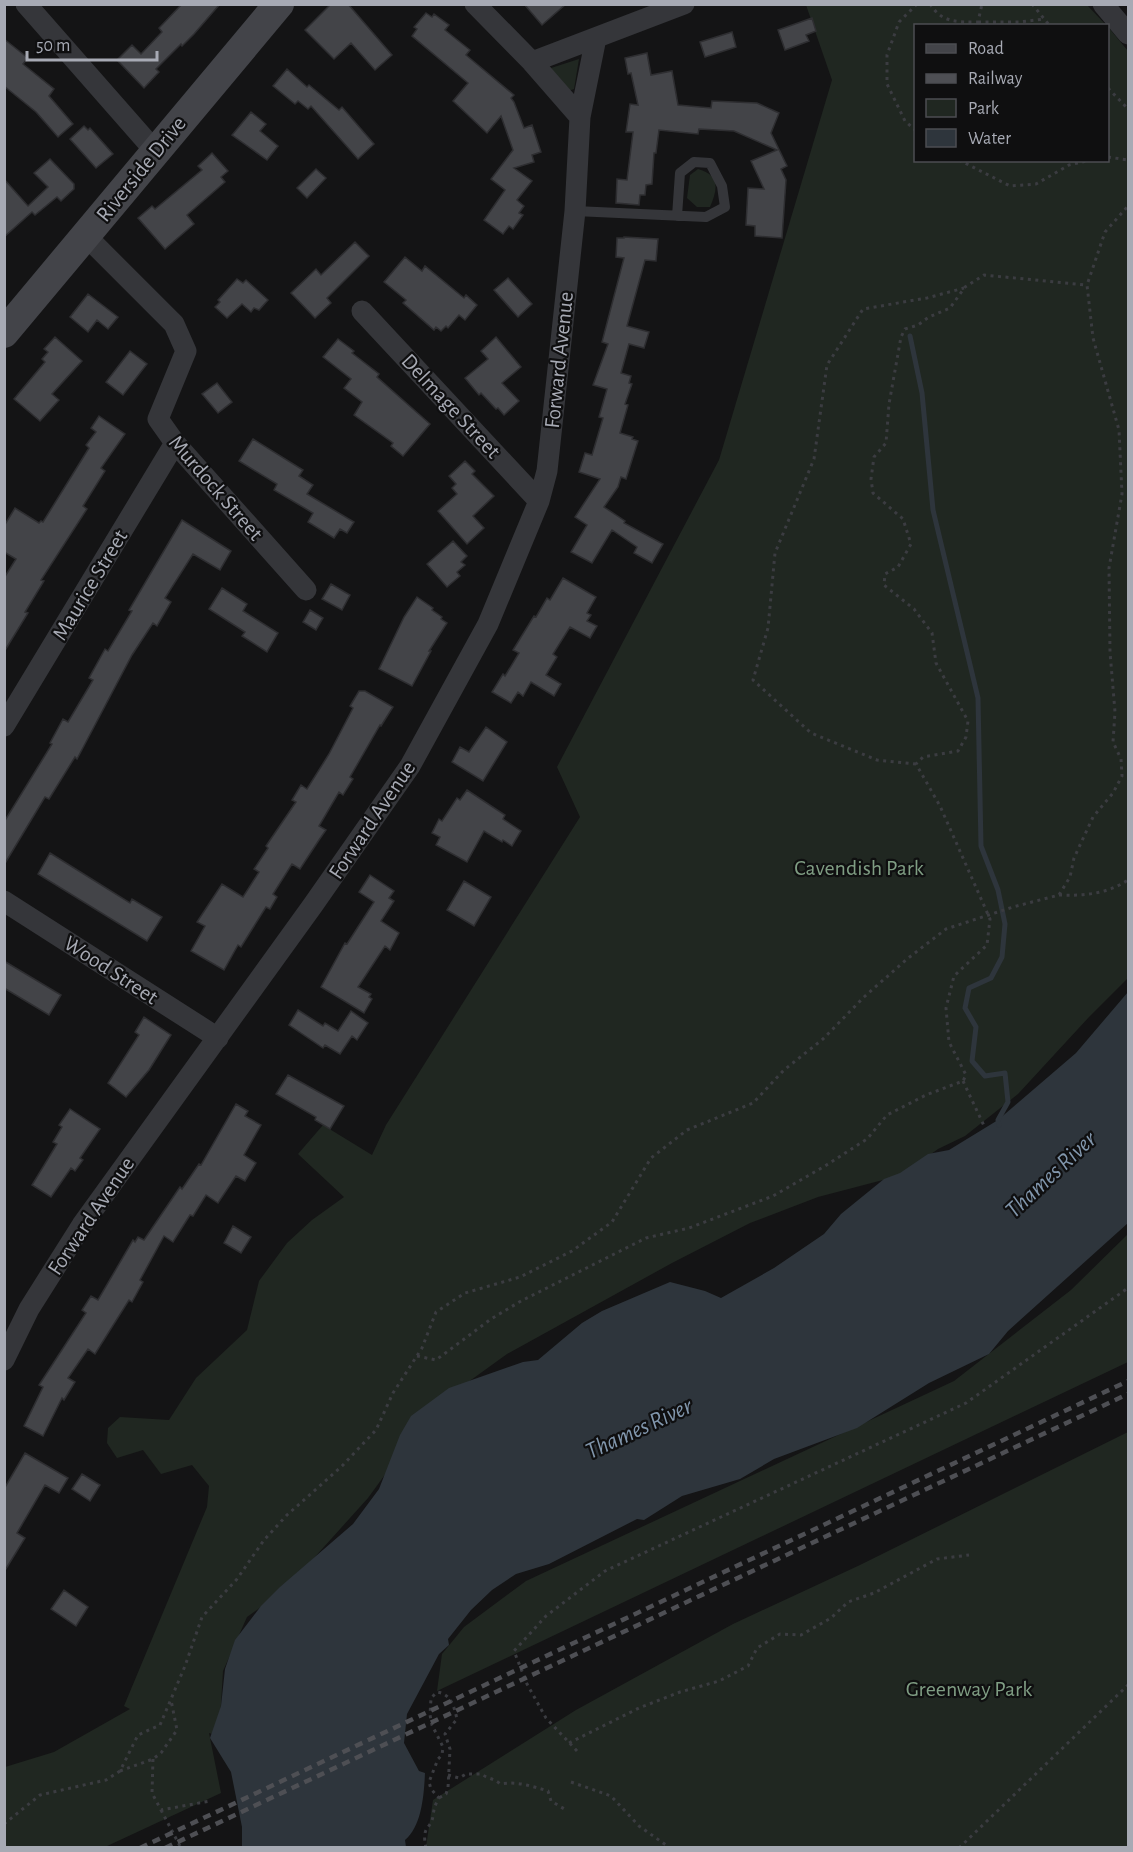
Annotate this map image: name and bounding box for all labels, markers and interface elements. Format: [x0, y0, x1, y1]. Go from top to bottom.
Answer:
scale bar [27, 24, 158, 62]
legend [914, 24, 1109, 162]
text: 50 m [36, 37, 70, 55]
text: Road [968, 40, 1004, 58]
text: Railway [968, 70, 1023, 88]
text: Park [968, 100, 1000, 118]
street label: Riverside Drive [92, 112, 190, 226]
text: Water [968, 130, 1011, 148]
street label: Forward Avenue [541, 291, 577, 429]
street label: Delmage Street [397, 350, 505, 462]
street label: Murdock Street [165, 431, 267, 545]
street label: Maurice Street [48, 526, 132, 644]
street label: Forward Avenue [324, 757, 420, 883]
park label: Cavendish Park [794, 857, 924, 879]
street label: Wood Street [60, 932, 162, 1008]
water label: Thames River [1001, 1126, 1102, 1223]
street label: Forward Avenue [43, 1153, 139, 1279]
water label: Thames River [582, 1393, 697, 1464]
park label: Greenway Park [906, 1678, 1032, 1700]

